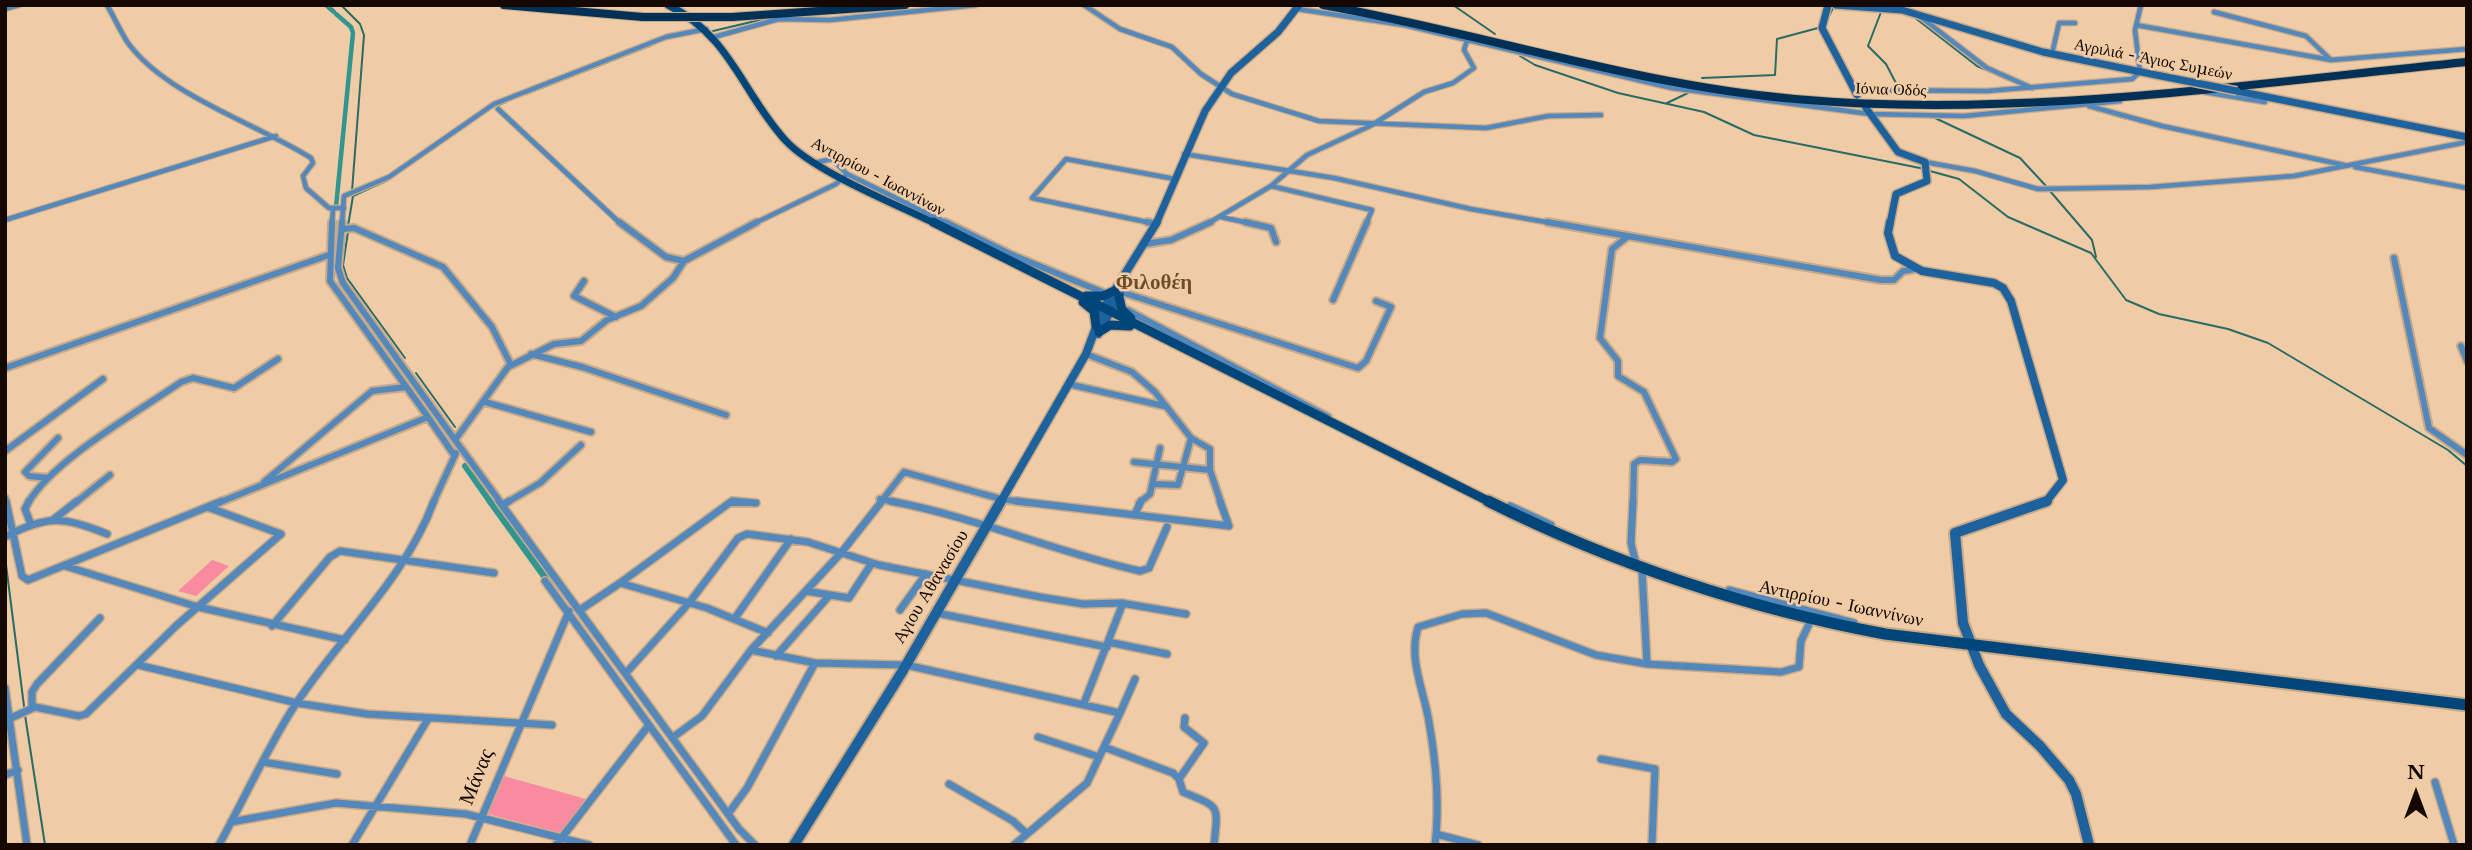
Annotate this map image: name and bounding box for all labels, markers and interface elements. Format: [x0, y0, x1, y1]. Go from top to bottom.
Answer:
street label: Αγριλιά - Άγιος Συμεών [2072, 35, 2234, 85]
street label: Ιόνια Οδός [1855, 79, 1927, 101]
street label: Αντιρρίου - Ιωαννίνων [808, 134, 948, 220]
district label: Φιλοθέη [1116, 270, 1192, 296]
street label: Αγιου Αθανασίου [889, 526, 973, 648]
street label: Αντιρρίου - Ιωαννίνων [1757, 576, 1925, 632]
street label: Μάνας [454, 745, 500, 809]
north arrow [2381, 759, 2451, 829]
text: N [2407, 761, 2425, 784]

